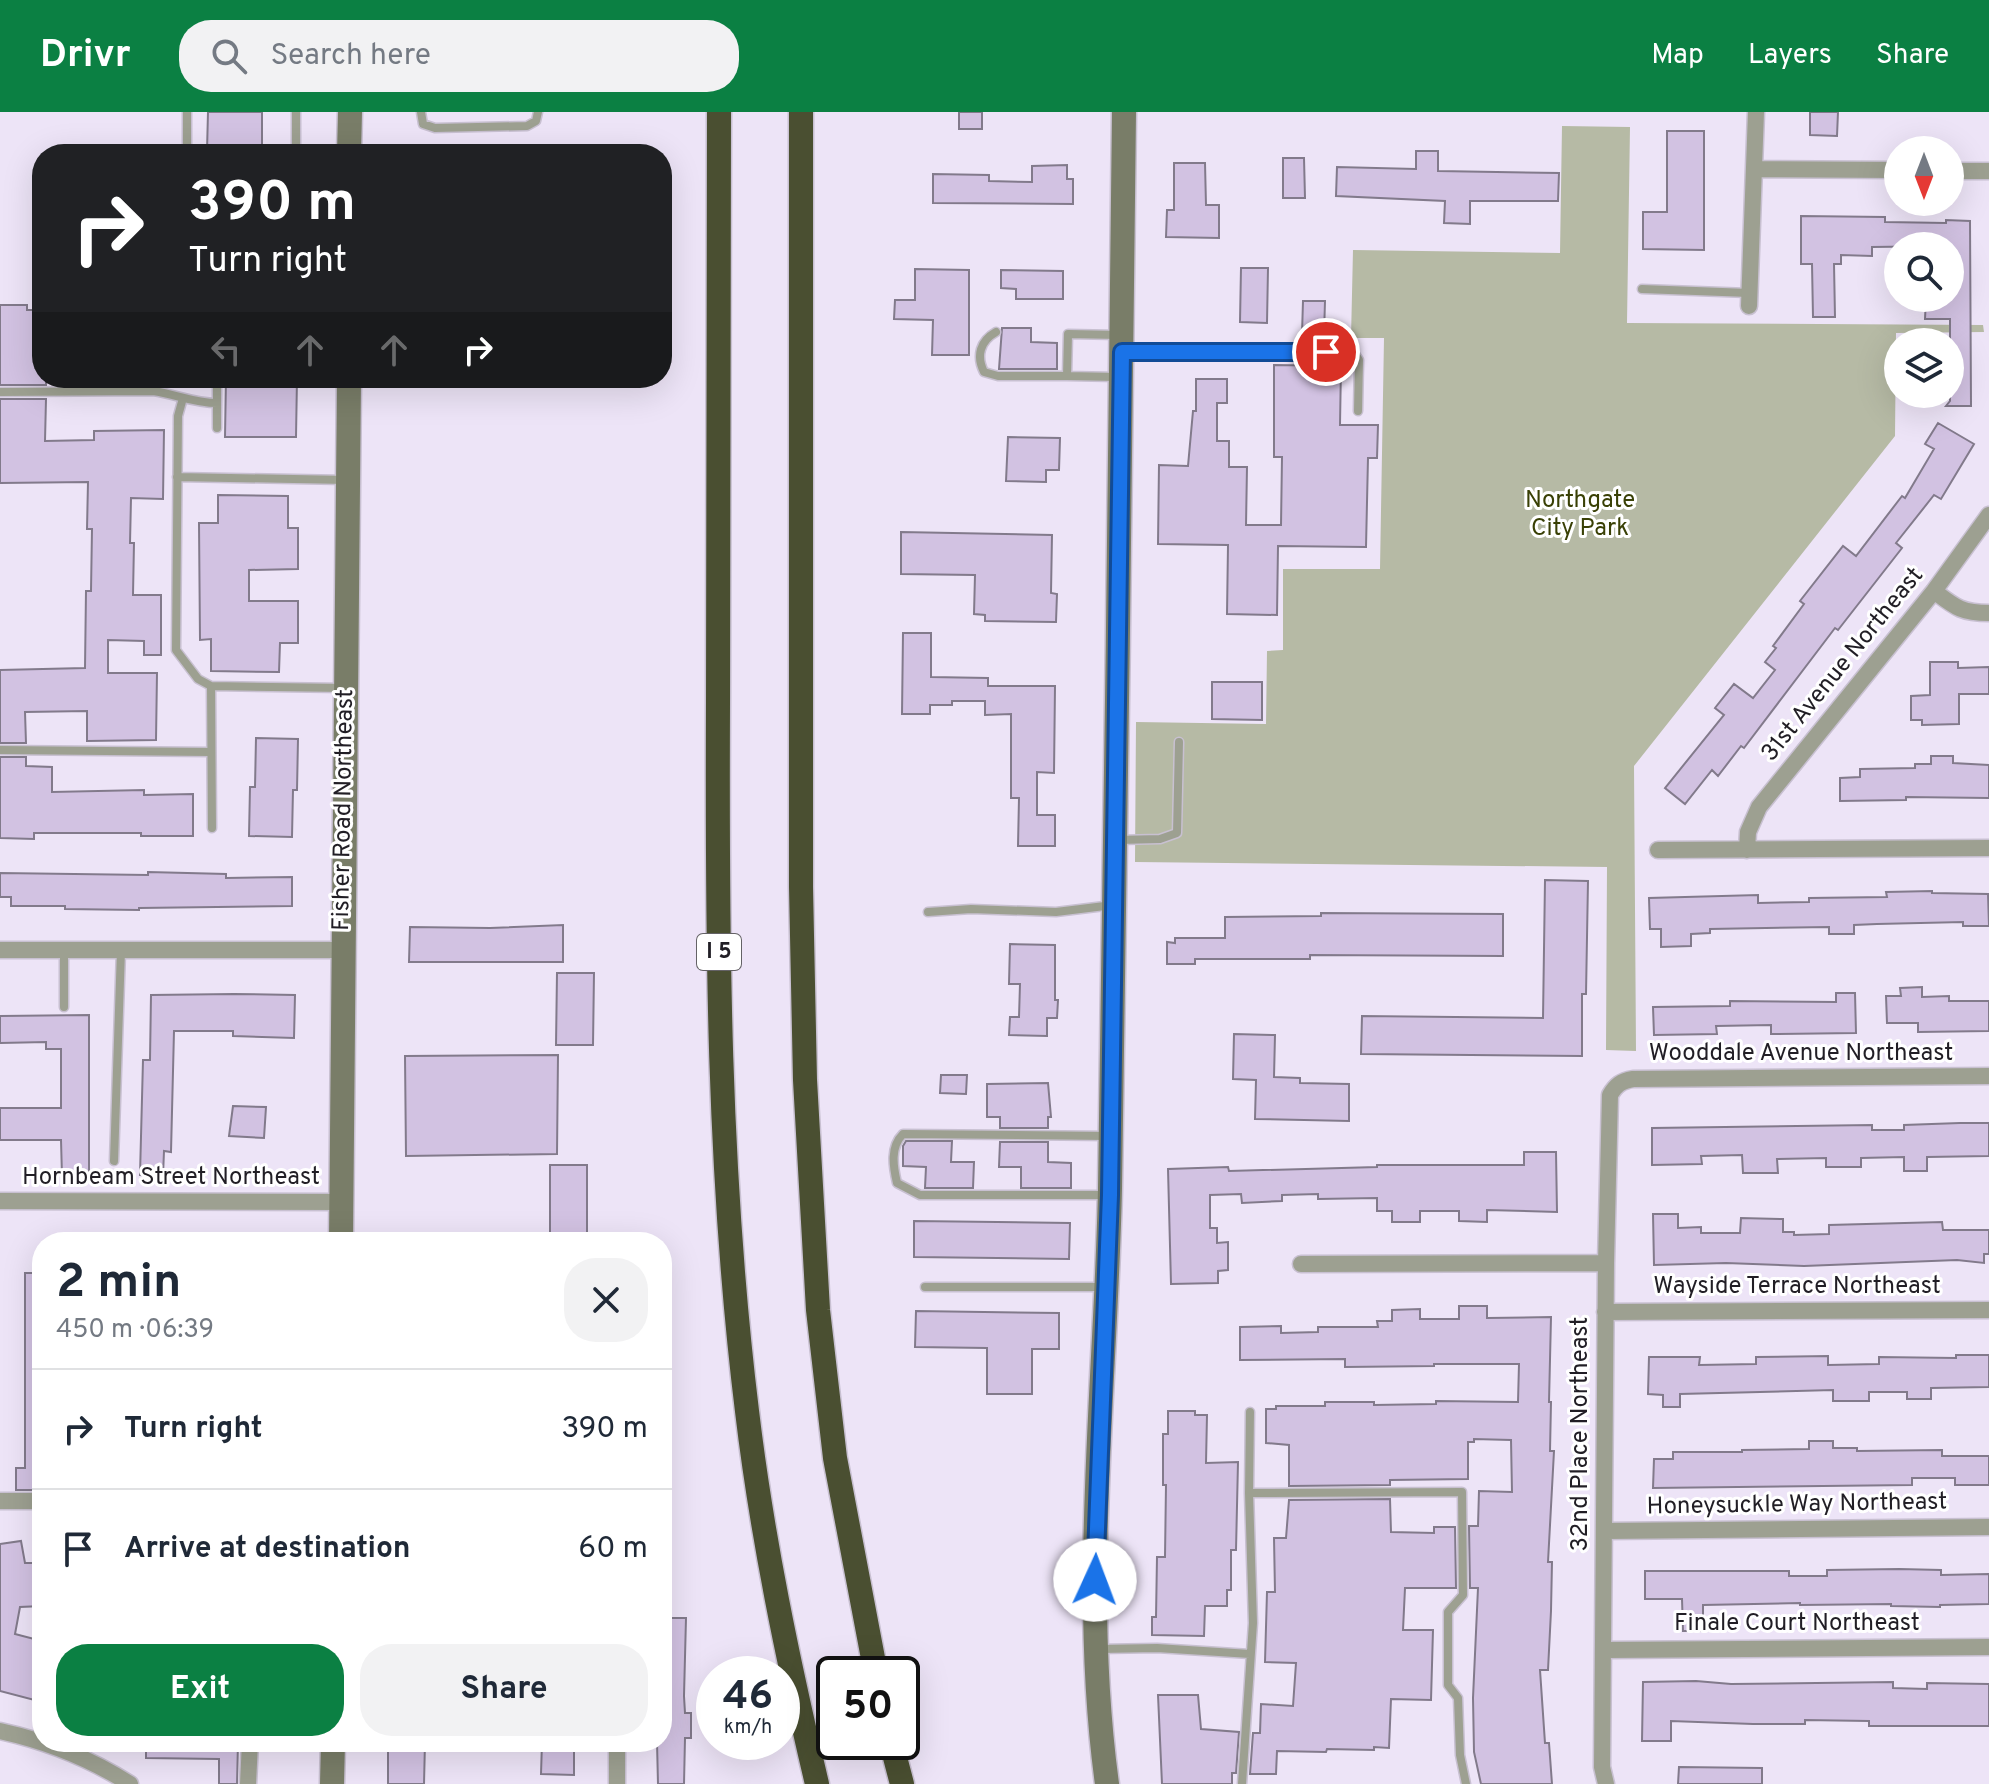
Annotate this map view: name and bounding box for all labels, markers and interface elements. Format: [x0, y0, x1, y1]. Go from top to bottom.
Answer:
search box [179, 20, 739, 92]
text: Drivr [40, 32, 131, 81]
icon: search [207, 34, 251, 78]
text: Search here [271, 38, 431, 75]
text: Map [1651, 38, 1704, 74]
text: Layers [1748, 38, 1832, 74]
text: Share [1876, 38, 1949, 74]
north arrow [1884, 136, 1964, 216]
map controls [1884, 136, 1964, 408]
text: 390 m [188, 170, 356, 240]
icon: right [56, 176, 160, 280]
button: search [1884, 232, 1964, 312]
text: Turn right [188, 239, 347, 285]
pin [1292, 318, 1360, 386]
icon: left [204, 328, 248, 372]
icon: ahead [288, 328, 332, 372]
icon: ahead [372, 328, 416, 372]
icon: right [456, 328, 500, 372]
button: layers [1884, 328, 1964, 408]
icon: arrive [1304, 330, 1348, 374]
park label: Northgate City Park [1525, 486, 1635, 544]
street label: 31st Avenue Northeast [1755, 562, 1931, 768]
street label: Fisher Road Northeast [327, 689, 361, 931]
road number: I 5 [697, 934, 741, 970]
street label: Wooddale Avenue Northeast [1649, 1039, 1953, 1069]
street label: Hornbeam Street Northeast [22, 1163, 320, 1193]
text: 2 min [56, 1254, 181, 1314]
button: close [564, 1258, 648, 1342]
street label: Wayside Terrace Northeast [1653, 1272, 1941, 1302]
text: 450 m · 06:39 [56, 1314, 214, 1347]
street label: 32nd Place Northeast [1566, 1317, 1596, 1551]
icon: right [56, 1407, 100, 1451]
text: Turn right [124, 1411, 262, 1448]
text: 390 m [561, 1411, 648, 1448]
street label: Honeysuckle Way Northeast [1646, 1487, 1948, 1523]
icon: arrive [56, 1527, 100, 1571]
text: Arrive at destination [124, 1531, 410, 1568]
text: 60 m [578, 1531, 648, 1568]
position arrow [1053, 1538, 1137, 1622]
street label: Finale Court Northeast [1674, 1609, 1920, 1639]
button: Exit [56, 1644, 344, 1736]
button: Share [360, 1644, 648, 1736]
speed limit sign: 50 [816, 1656, 920, 1760]
text: 46 [723, 1673, 773, 1723]
text: km/h [724, 1715, 772, 1741]

